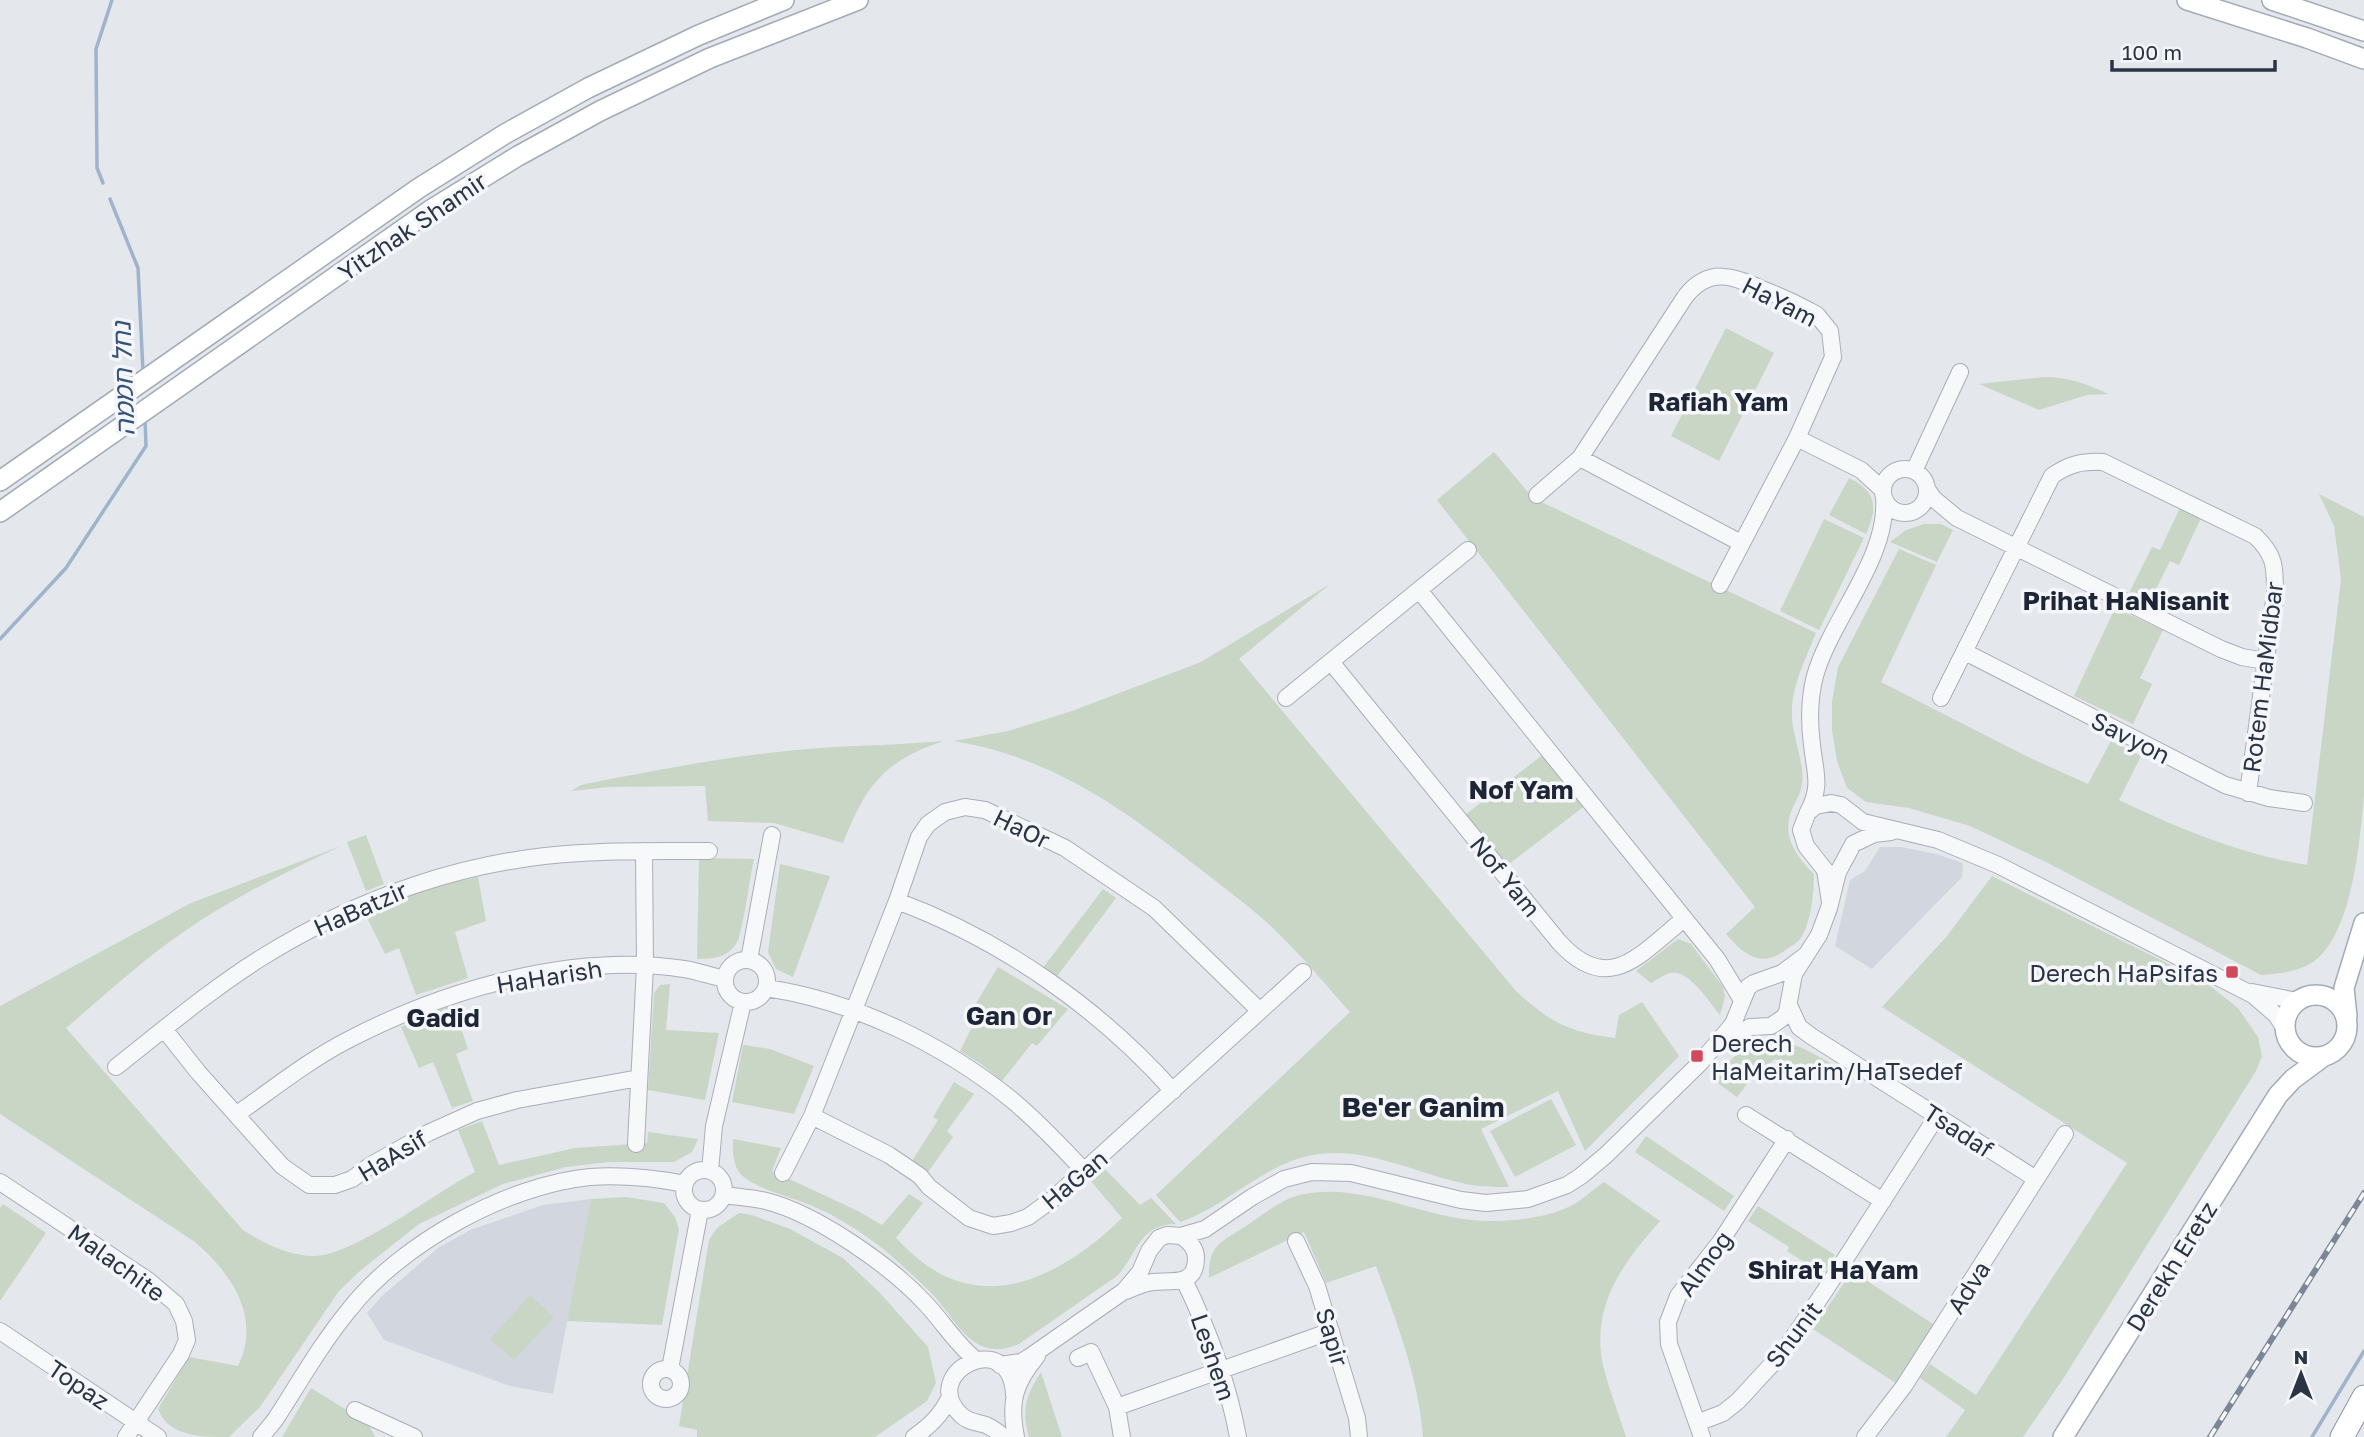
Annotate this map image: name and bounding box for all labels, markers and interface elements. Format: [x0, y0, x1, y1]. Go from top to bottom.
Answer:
scale bar [2112, 28, 2275, 72]
text: 100 m [2122, 39, 2182, 65]
street label: Yitzhak Shamir [332, 166, 492, 286]
street label: HaYam [1738, 270, 1822, 332]
water label: נחל חממה [105, 319, 140, 437]
district label: Rafiah Yam [1648, 386, 1788, 417]
street label: Rotem HaMidbar [2236, 580, 2288, 774]
district label: Prihat HaNisanit [2022, 585, 2230, 616]
street label: Savyon [2087, 705, 2175, 769]
district label: Nof Yam [1468, 774, 1574, 805]
street label: HaOr [989, 802, 1055, 854]
street label: Nof Yam [1465, 830, 1547, 922]
street label: HaBatzir [309, 875, 411, 941]
street label: HaHarish [494, 953, 604, 999]
place label: Derech HaPsifas [2029, 958, 2218, 987]
marker: Derech HaPsifas [2224, 964, 2240, 980]
district label: Gan Or [966, 1000, 1052, 1031]
district label: Gadid [406, 1002, 480, 1033]
place label: Derech HaMeitarim/HaTsedef [1711, 1028, 1963, 1085]
marker: Derech HaMeitarim/HaTsedef [1689, 1048, 1705, 1064]
district label: Be'er Ganim [1342, 1090, 1504, 1123]
street label: Tsadaf [1919, 1097, 1999, 1163]
street label: HaAsif [352, 1123, 432, 1187]
street label: HaGan [1035, 1143, 1113, 1215]
street label: Derekh Eretz [2119, 1196, 2223, 1336]
street label: Malachite [63, 1217, 171, 1307]
street label: Almog [1671, 1225, 1737, 1301]
district label: Shirat HaYam [1748, 1254, 1918, 1285]
street label: Adva [1940, 1255, 1996, 1319]
street label: Shunit [1759, 1295, 1827, 1373]
street label: Sapir [1310, 1304, 1356, 1370]
street label: Leshem [1186, 1310, 1242, 1404]
north arrow [2266, 1339, 2336, 1409]
text: N [2294, 1345, 2308, 1368]
street label: Topaz [43, 1353, 115, 1415]

